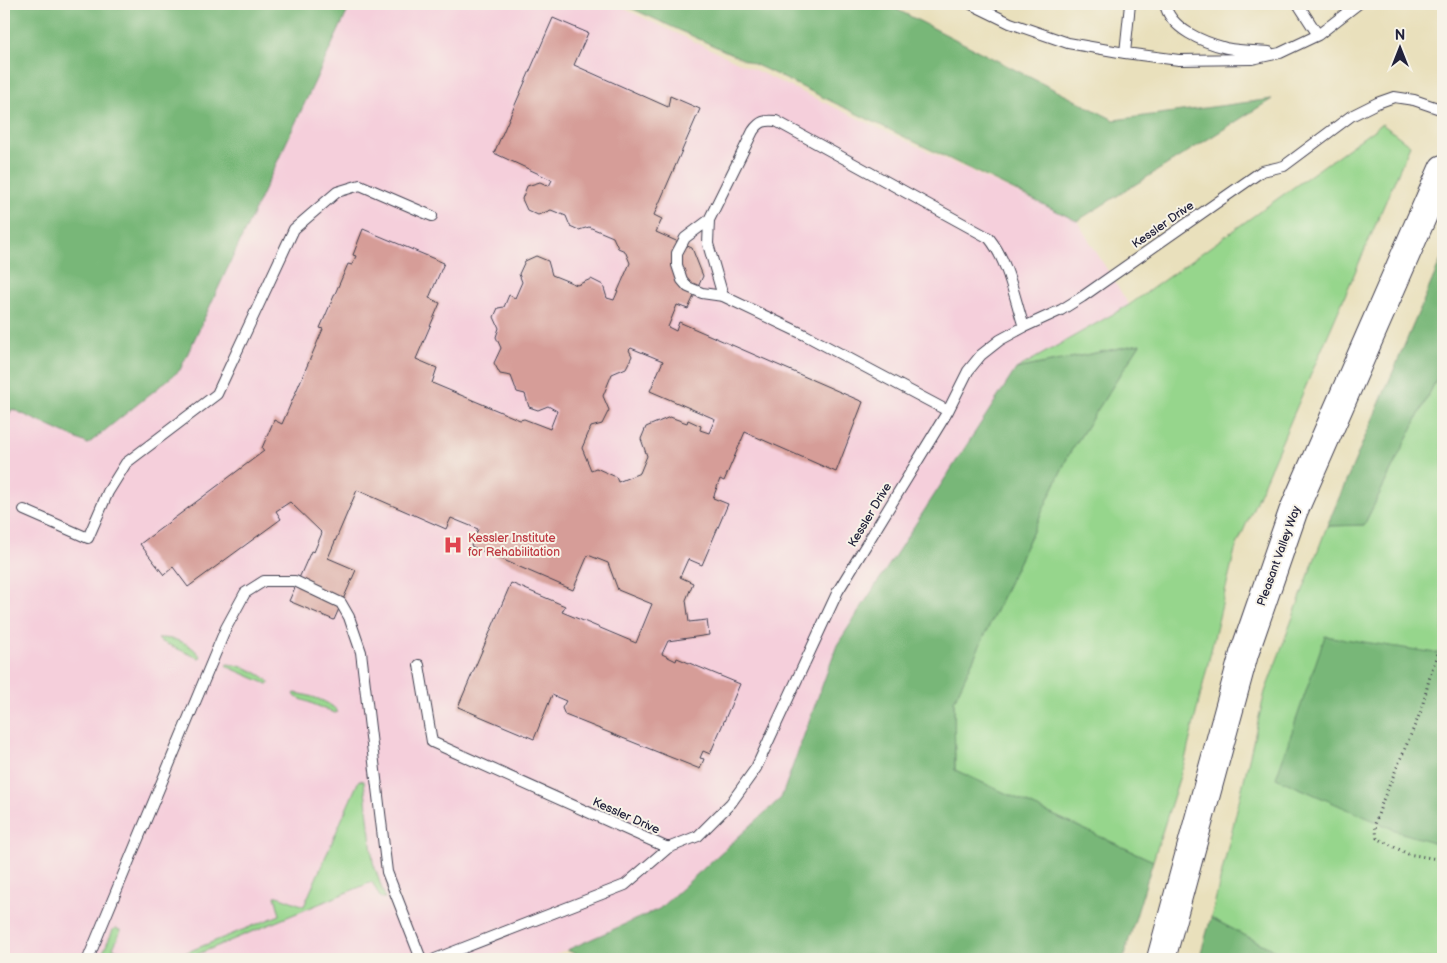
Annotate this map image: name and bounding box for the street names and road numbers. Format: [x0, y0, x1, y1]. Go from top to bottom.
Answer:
street label: Kessler Drive [1129, 198, 1197, 252]
street label: Kessler Drive [845, 480, 895, 550]
street label: Pleasant Valley Way [1254, 503, 1304, 608]
street label: Kessler Drive [590, 794, 662, 838]

